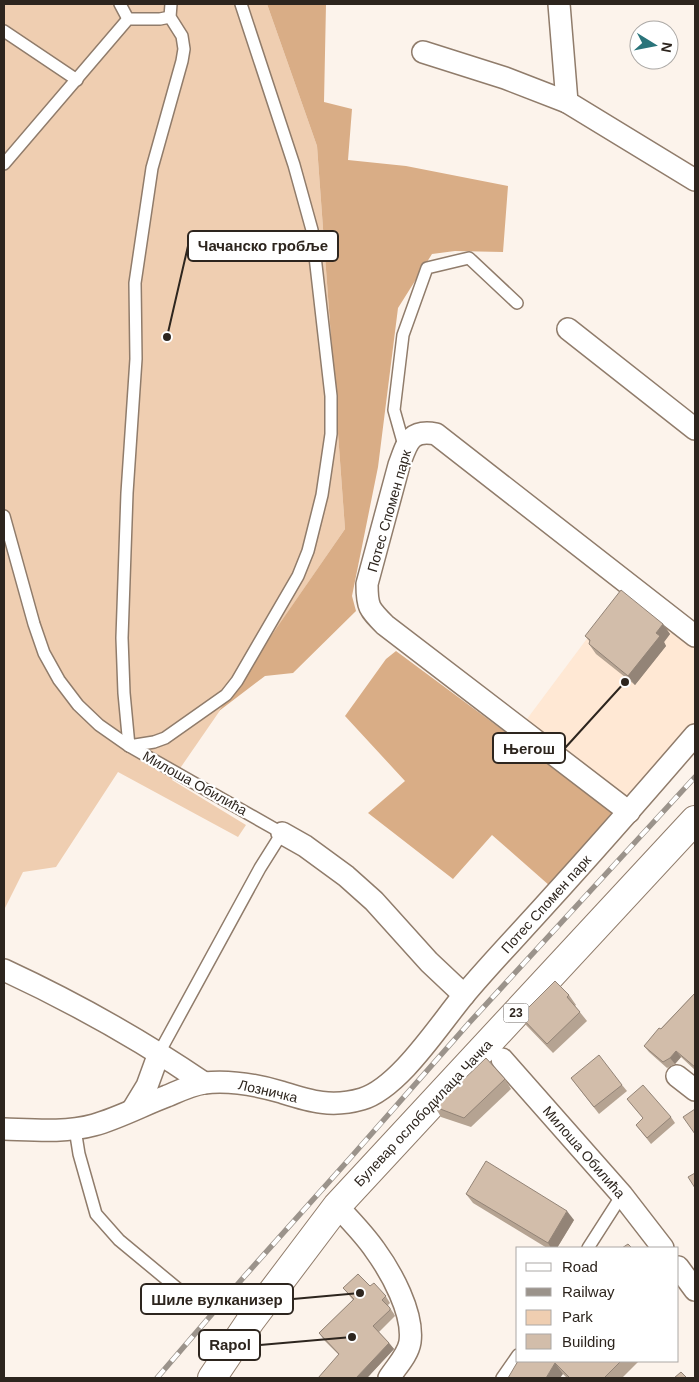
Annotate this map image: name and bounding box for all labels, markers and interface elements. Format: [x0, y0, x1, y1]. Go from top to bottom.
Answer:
north arrow [629, 20, 679, 70]
text: N [658, 41, 676, 54]
callout: Чачанско гробље [188, 231, 338, 261]
text: Чачанско гробље [198, 237, 328, 254]
street label: Потес Спомен парк [364, 447, 414, 574]
callout: Његош [493, 733, 565, 763]
text: Његош [503, 740, 555, 757]
street label: Милоша Обилића [140, 748, 250, 818]
street label: Потес Спомен парк [498, 851, 595, 956]
road number: 23 [504, 1004, 528, 1022]
street label: Булевар ослободилаца Чачка [351, 1036, 495, 1190]
street label: Лозничка [237, 1076, 299, 1106]
street label: Милоша Обилића [540, 1103, 628, 1201]
legend [516, 1247, 679, 1362]
text: Road [562, 1258, 598, 1275]
text: Railway [562, 1283, 615, 1300]
callout: Шиле вулканизер [141, 1284, 293, 1314]
text: Шиле вулканизер [151, 1291, 283, 1308]
text: Park [562, 1308, 593, 1325]
callout: Rapol [199, 1330, 260, 1360]
text: Building [562, 1333, 615, 1350]
text: Rapol [209, 1336, 251, 1353]

